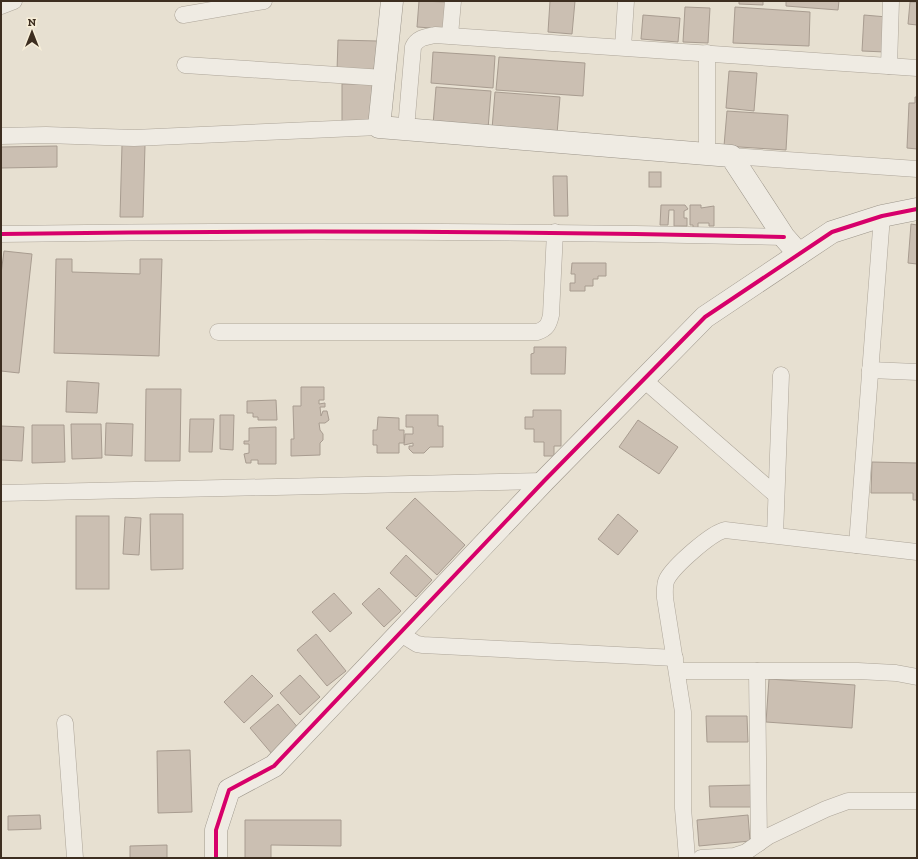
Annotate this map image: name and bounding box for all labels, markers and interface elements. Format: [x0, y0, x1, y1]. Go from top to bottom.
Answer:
north arrow [12, 12, 52, 52]
text: N [28, 16, 37, 29]

